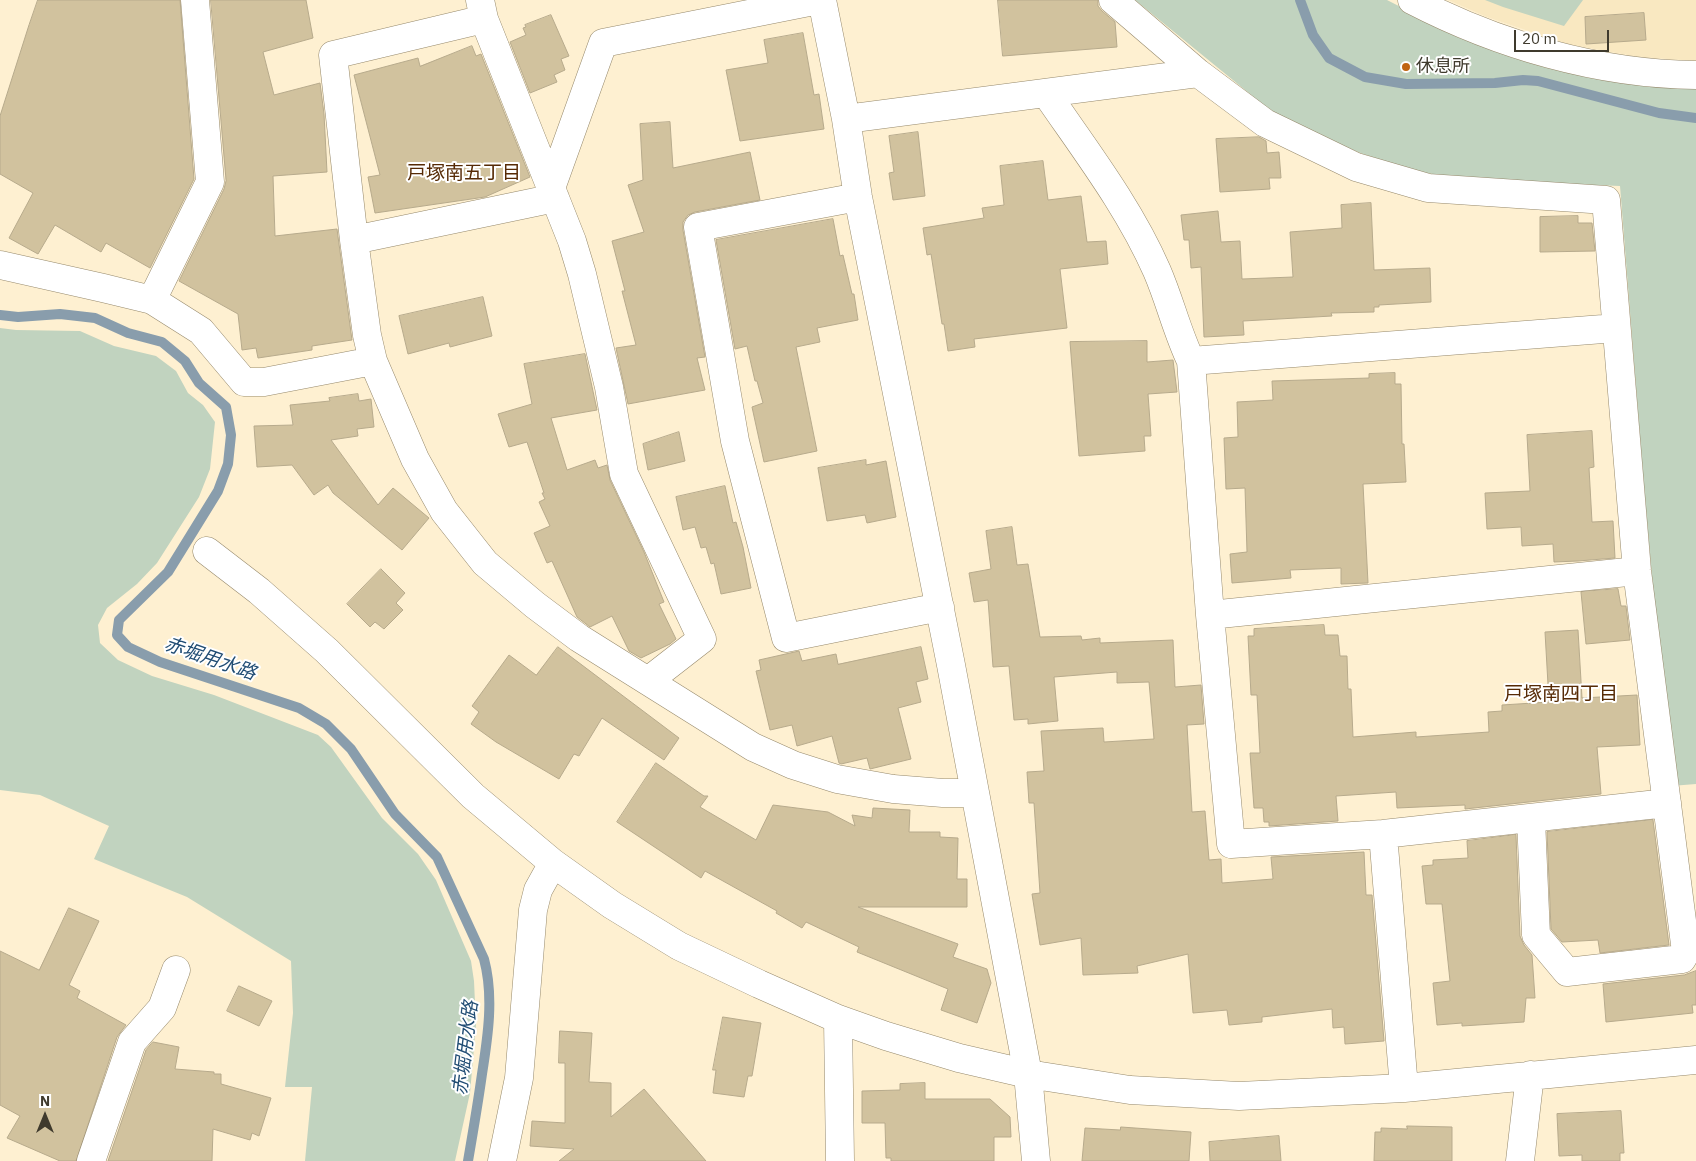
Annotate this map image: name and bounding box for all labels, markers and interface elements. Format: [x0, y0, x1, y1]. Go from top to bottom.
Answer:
scale bar [1516, 20, 1611, 52]
text: 20 m [1522, 29, 1557, 48]
place label: 休息所 [1416, 56, 1470, 78]
marker: 休息所 [1400, 61, 1412, 73]
district label: 戸塚南五丁目 [407, 163, 521, 185]
water label: 赤堀用水路 [161, 633, 259, 685]
district label: 戸塚南四丁目 [1504, 684, 1618, 706]
water label: 赤堀用水路 [449, 999, 483, 1097]
north arrow [20, 1091, 70, 1141]
text: N [40, 1092, 50, 1110]

